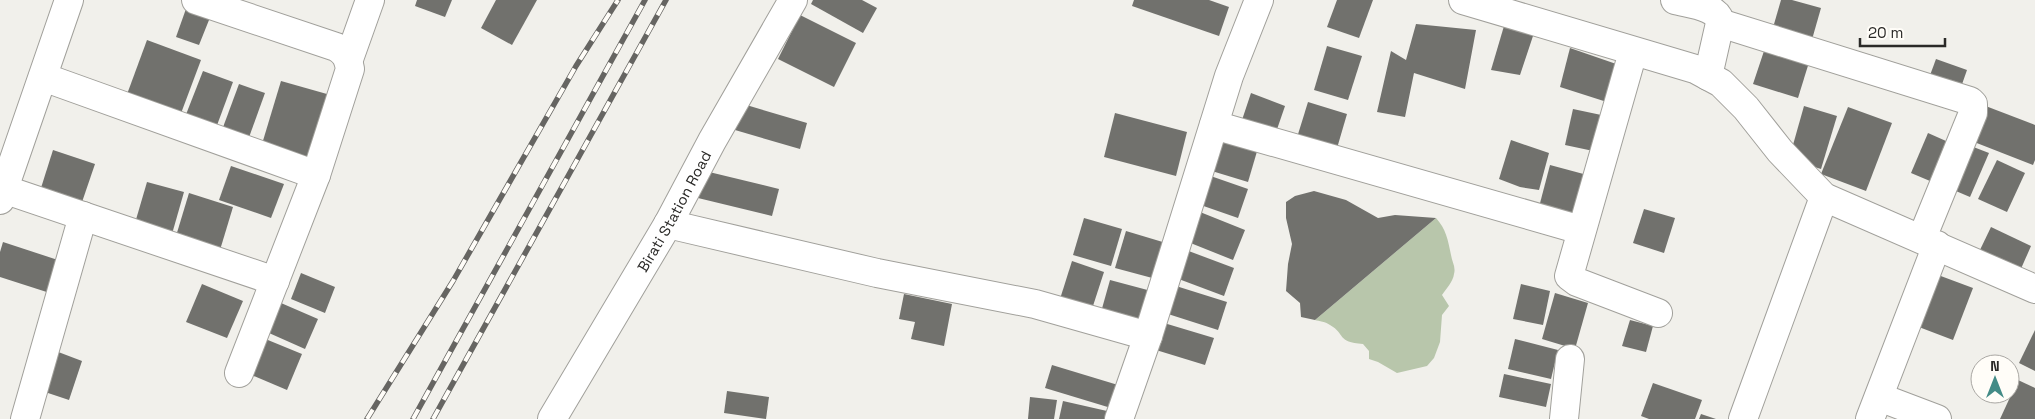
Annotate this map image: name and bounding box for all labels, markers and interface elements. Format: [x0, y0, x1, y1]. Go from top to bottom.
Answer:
scale bar [1860, 15, 1945, 47]
text: 20 m [1868, 23, 1903, 42]
street label: Birati Station Road [632, 147, 715, 275]
north arrow [1970, 354, 2020, 404]
text: N [1990, 357, 2000, 375]

